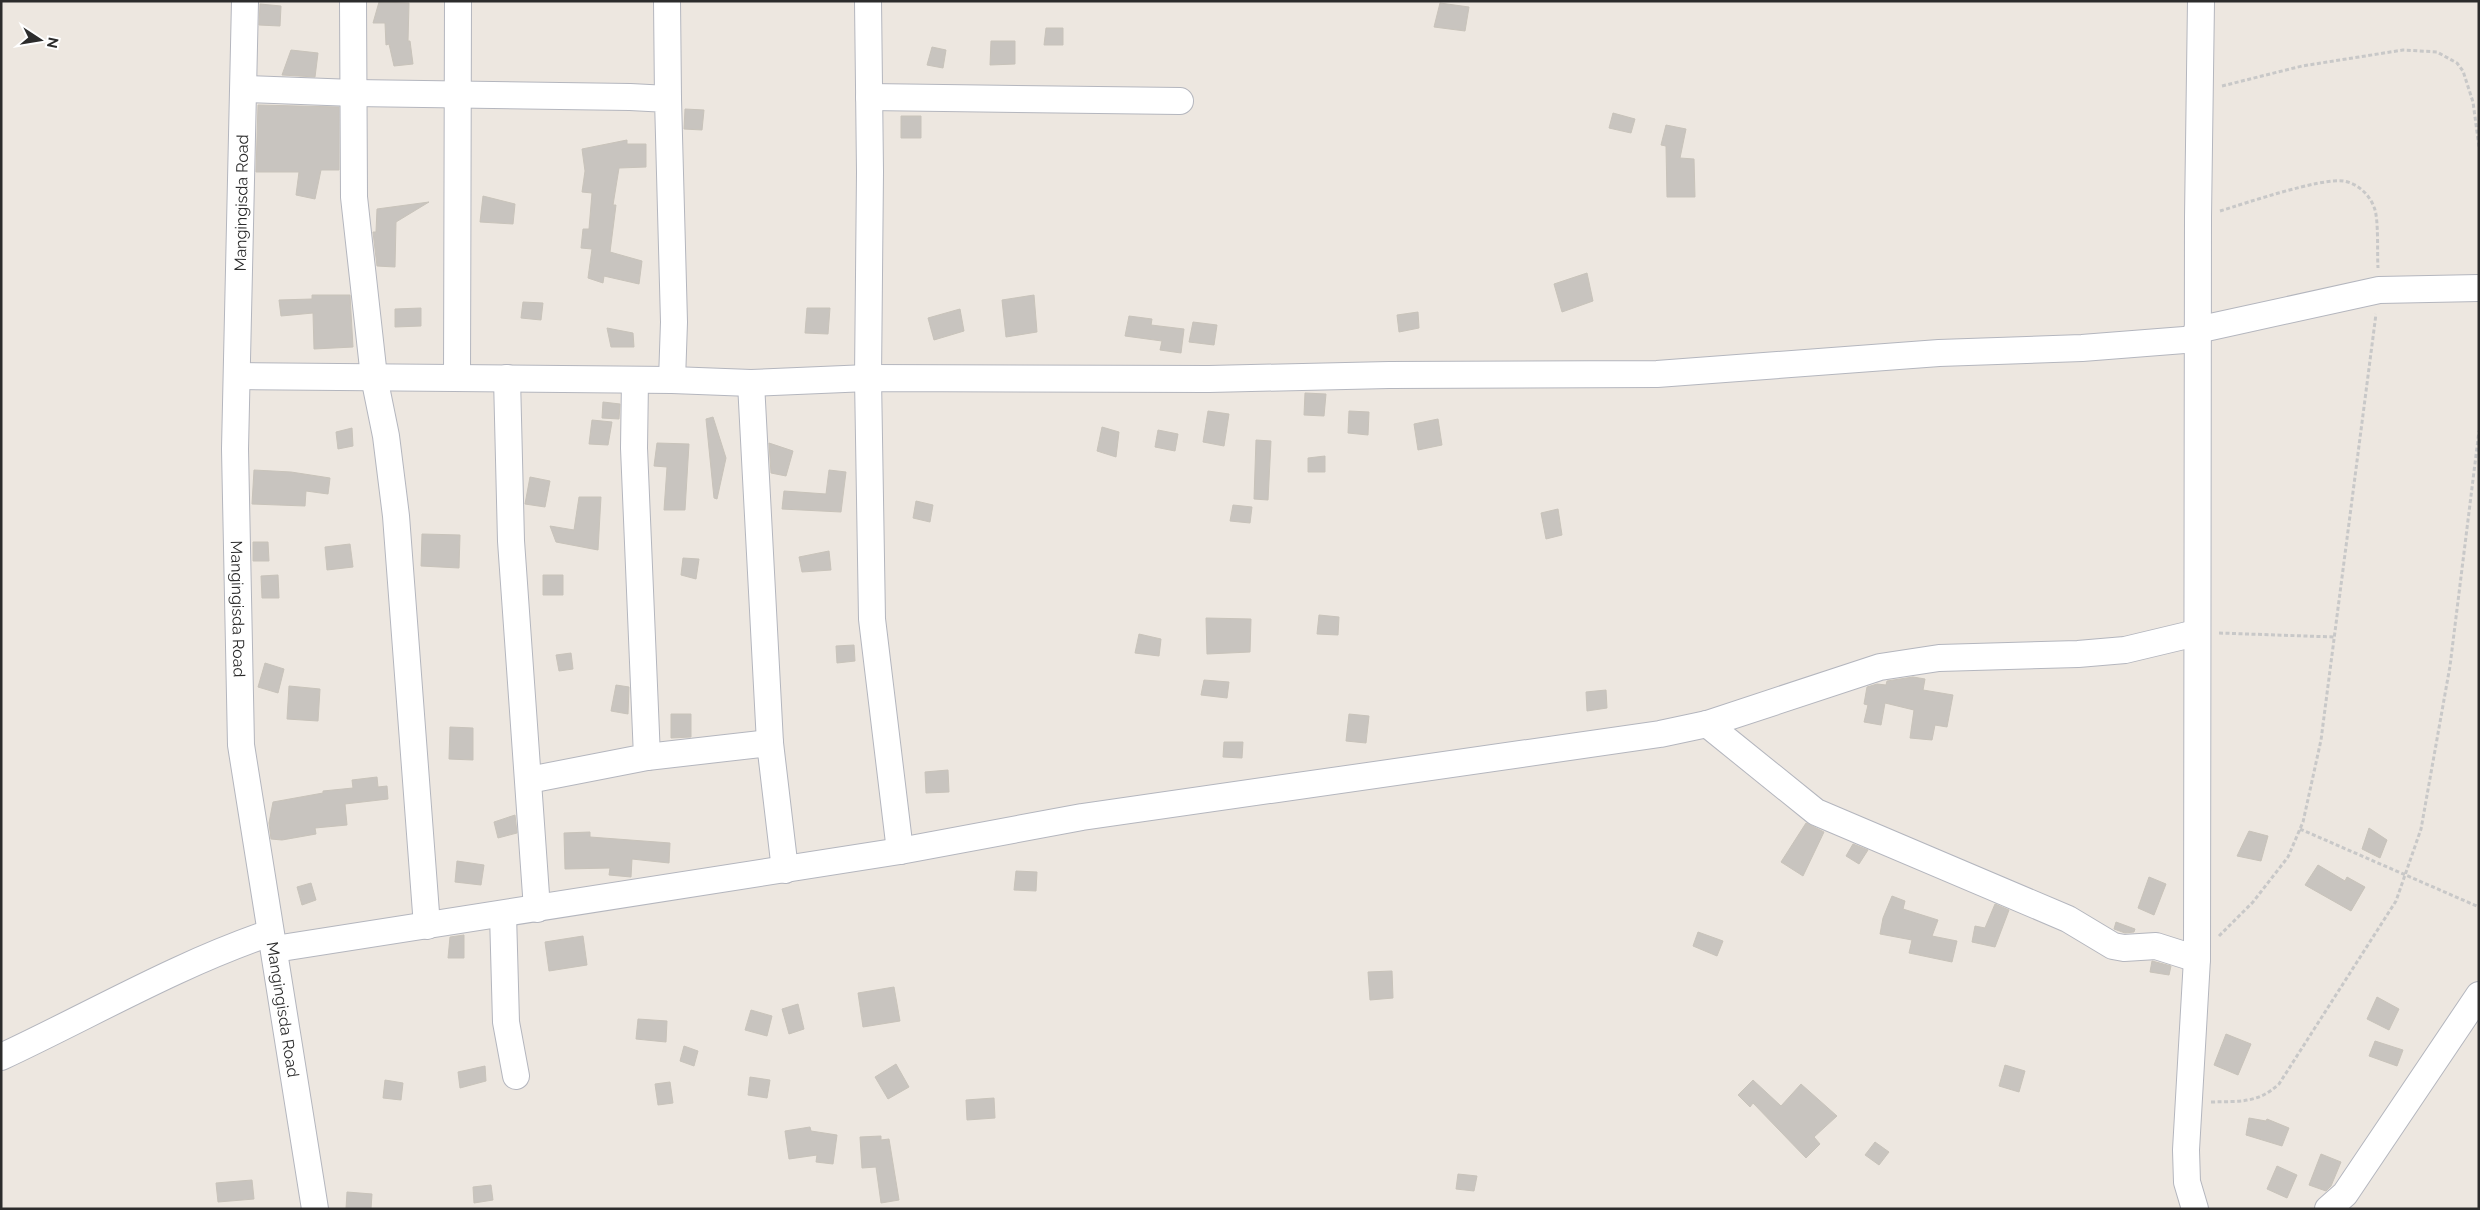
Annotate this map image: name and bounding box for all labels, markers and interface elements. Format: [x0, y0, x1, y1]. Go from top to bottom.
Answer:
north arrow [15, 15, 65, 65]
text: N [44, 36, 62, 50]
street label: Mangingisda Road [231, 134, 252, 272]
street label: Mangingisda Road [227, 540, 249, 678]
street label: Mangingisda Road [263, 940, 303, 1079]

